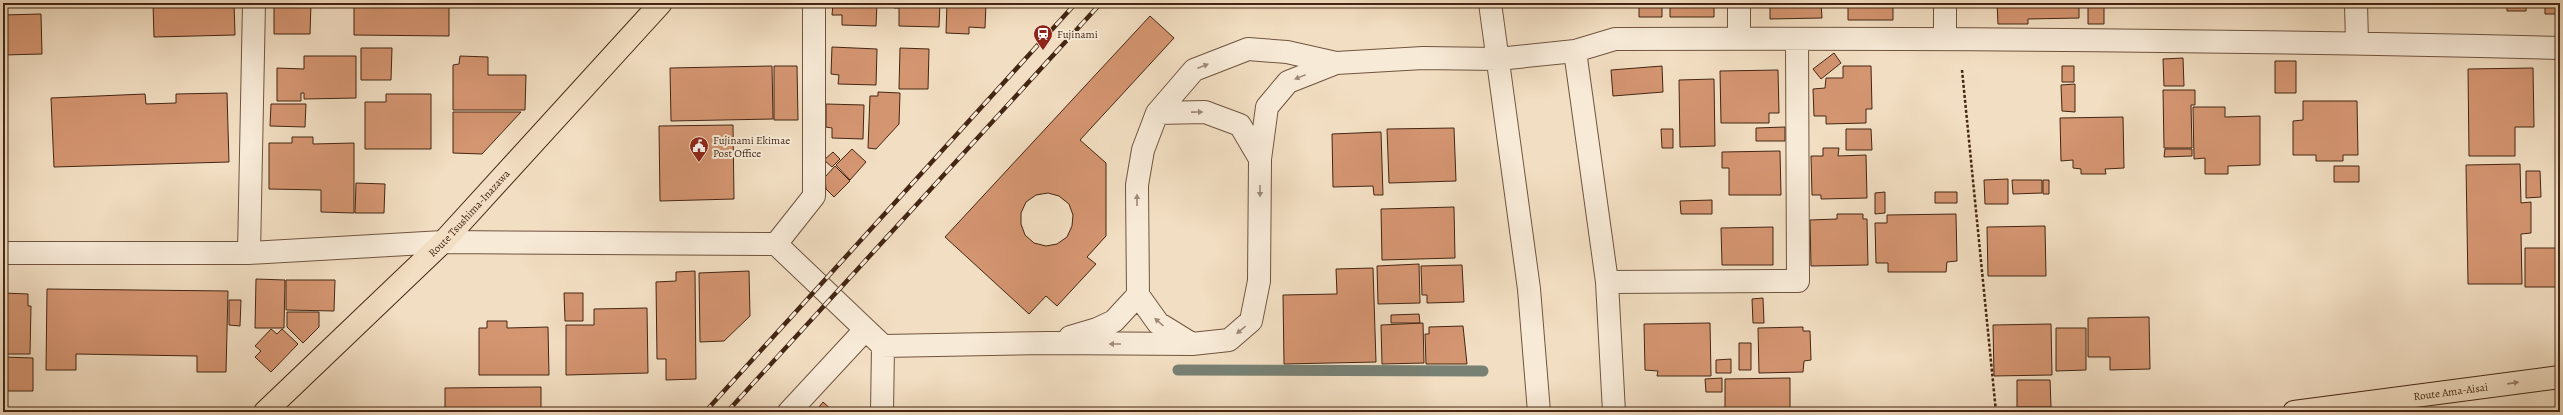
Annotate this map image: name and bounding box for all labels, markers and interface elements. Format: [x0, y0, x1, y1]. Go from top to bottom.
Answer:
station icon: Fujinami [1032, 23, 1054, 51]
place label: Fujinami [1057, 27, 1098, 42]
one-way arrow [1198, 63, 1210, 69]
one-way arrow [1293, 75, 1305, 81]
one-way arrow [1191, 109, 1203, 116]
place label: Fujinami Ekimae Post Office [713, 133, 790, 161]
public building icon: Fujinami Ekimae Post Office [688, 135, 710, 163]
street label: Route Tsushima-Inazawa [425, 166, 514, 260]
one-way arrow [1257, 185, 1263, 198]
one-way arrow [1134, 193, 1140, 206]
one-way arrow [1154, 318, 1165, 327]
one-way arrow [1236, 325, 1246, 334]
one-way arrow [1108, 341, 1121, 347]
street label: Route Ama-Aisai [2413, 380, 2489, 404]
one-way arrow [2507, 380, 2519, 386]

